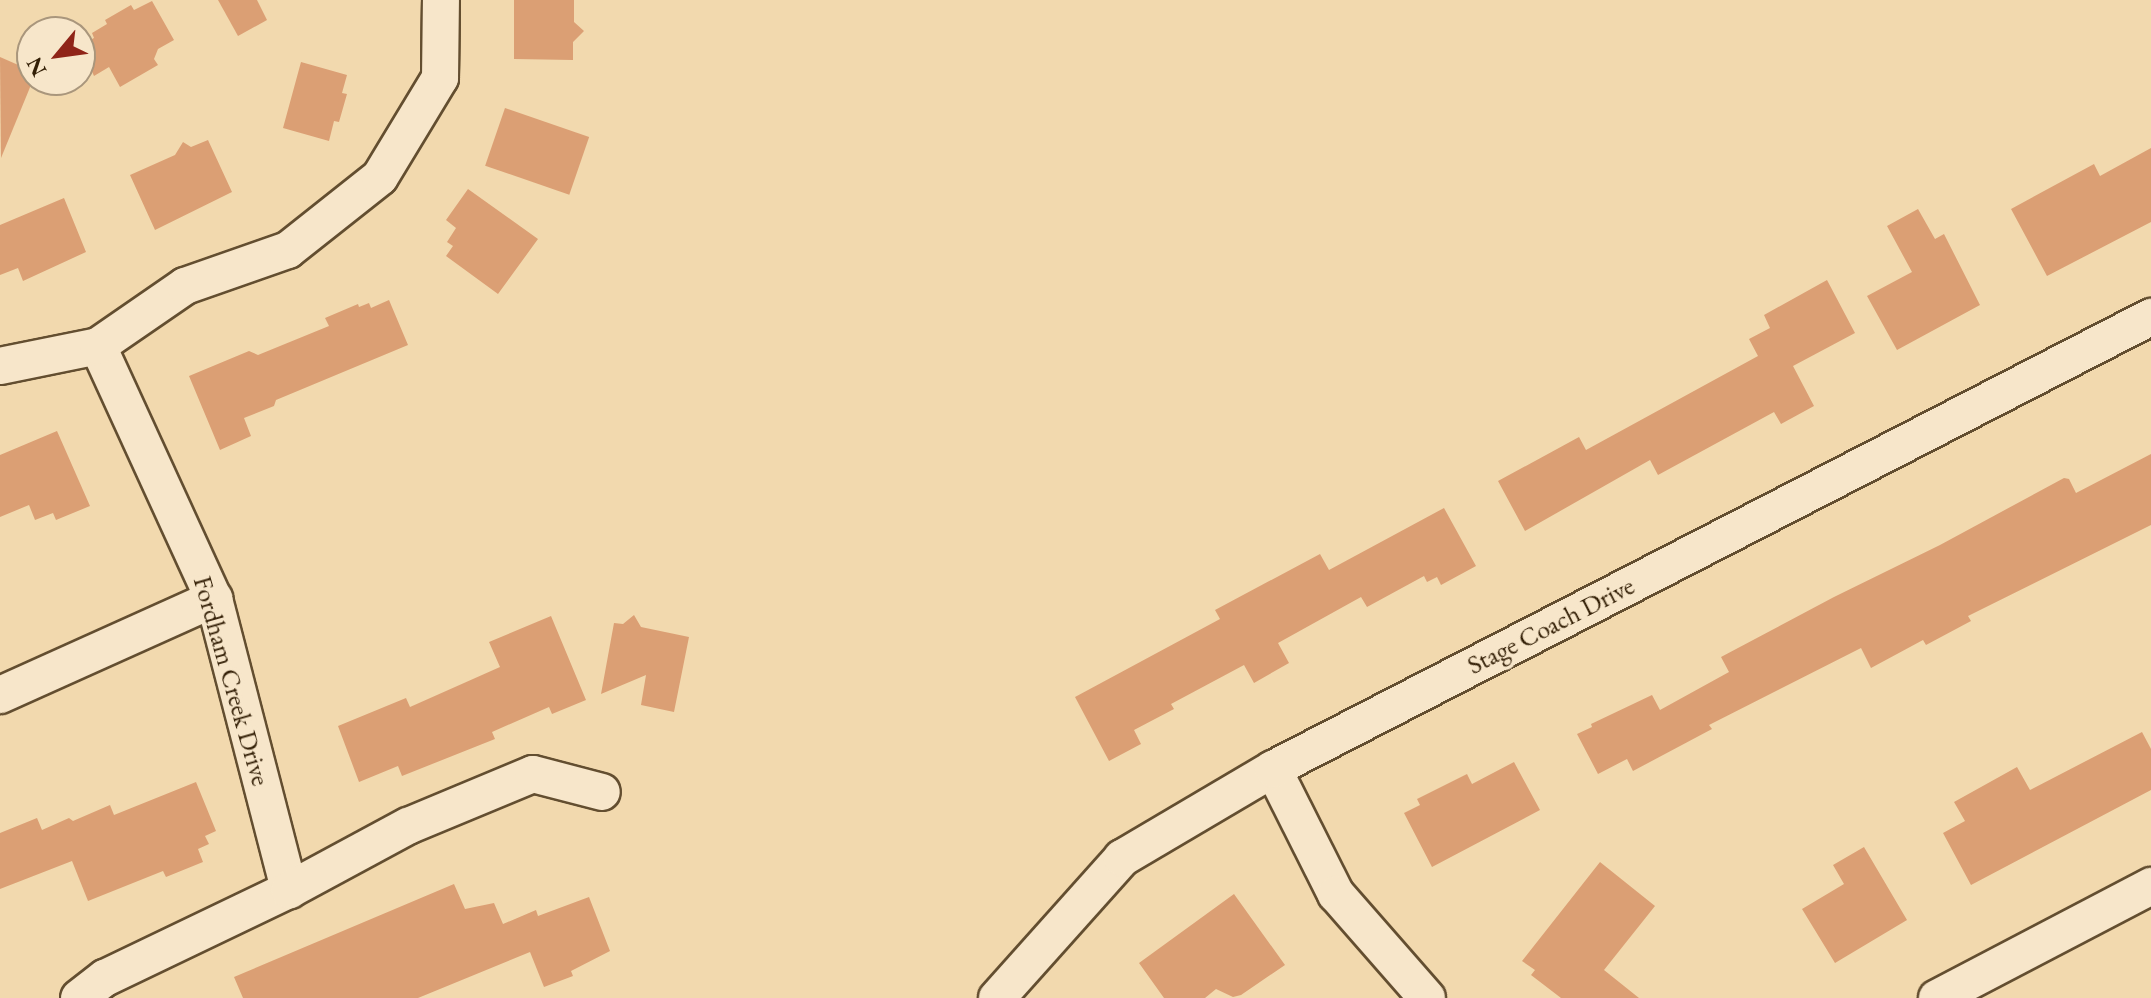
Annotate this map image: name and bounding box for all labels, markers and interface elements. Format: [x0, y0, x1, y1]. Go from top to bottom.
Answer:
north arrow [16, 16, 96, 96]
text: N [19, 52, 53, 82]
street label: Stage Coach Drive [1462, 571, 1640, 681]
street label: Fordham Creek Drive [186, 573, 276, 789]

